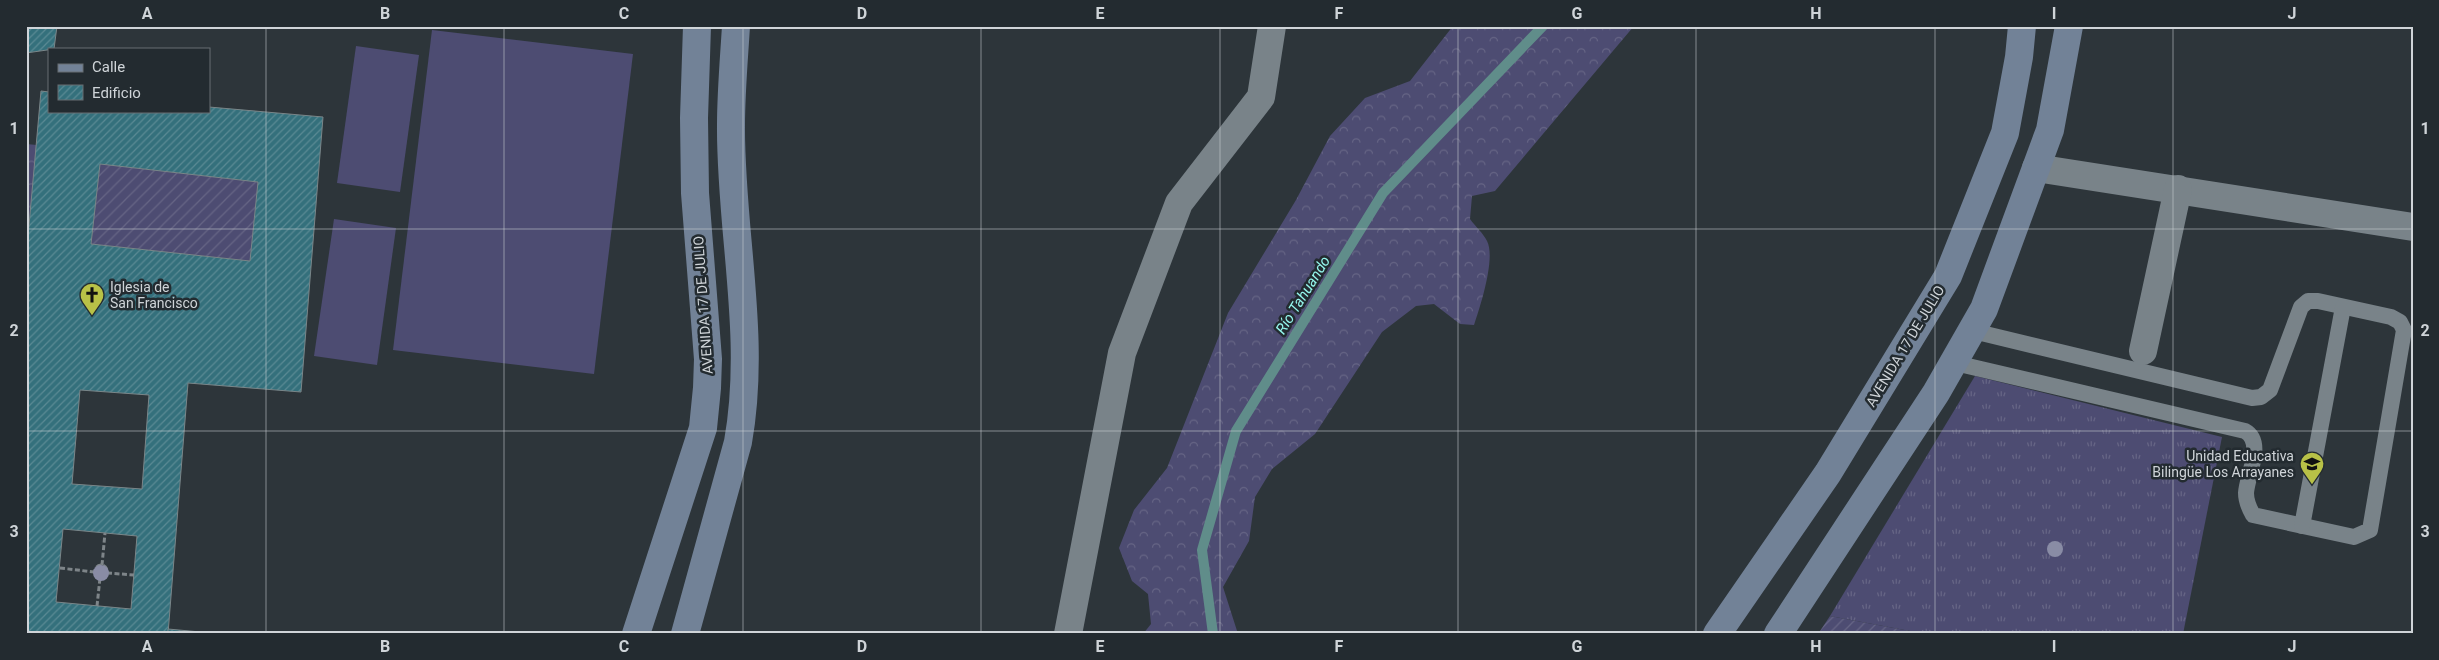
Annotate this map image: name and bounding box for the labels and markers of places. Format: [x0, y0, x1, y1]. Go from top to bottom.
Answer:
place label: Iglesia de San Francisco [110, 279, 198, 311]
church icon: Iglesia de San Francisco [79, 282, 105, 316]
place label: Unidad Educativa Bilingüe Los Arrayanes [2152, 448, 2294, 480]
school or university icon: Unidad Educativa Bilingüe Los Arrayanes [2299, 451, 2325, 485]

